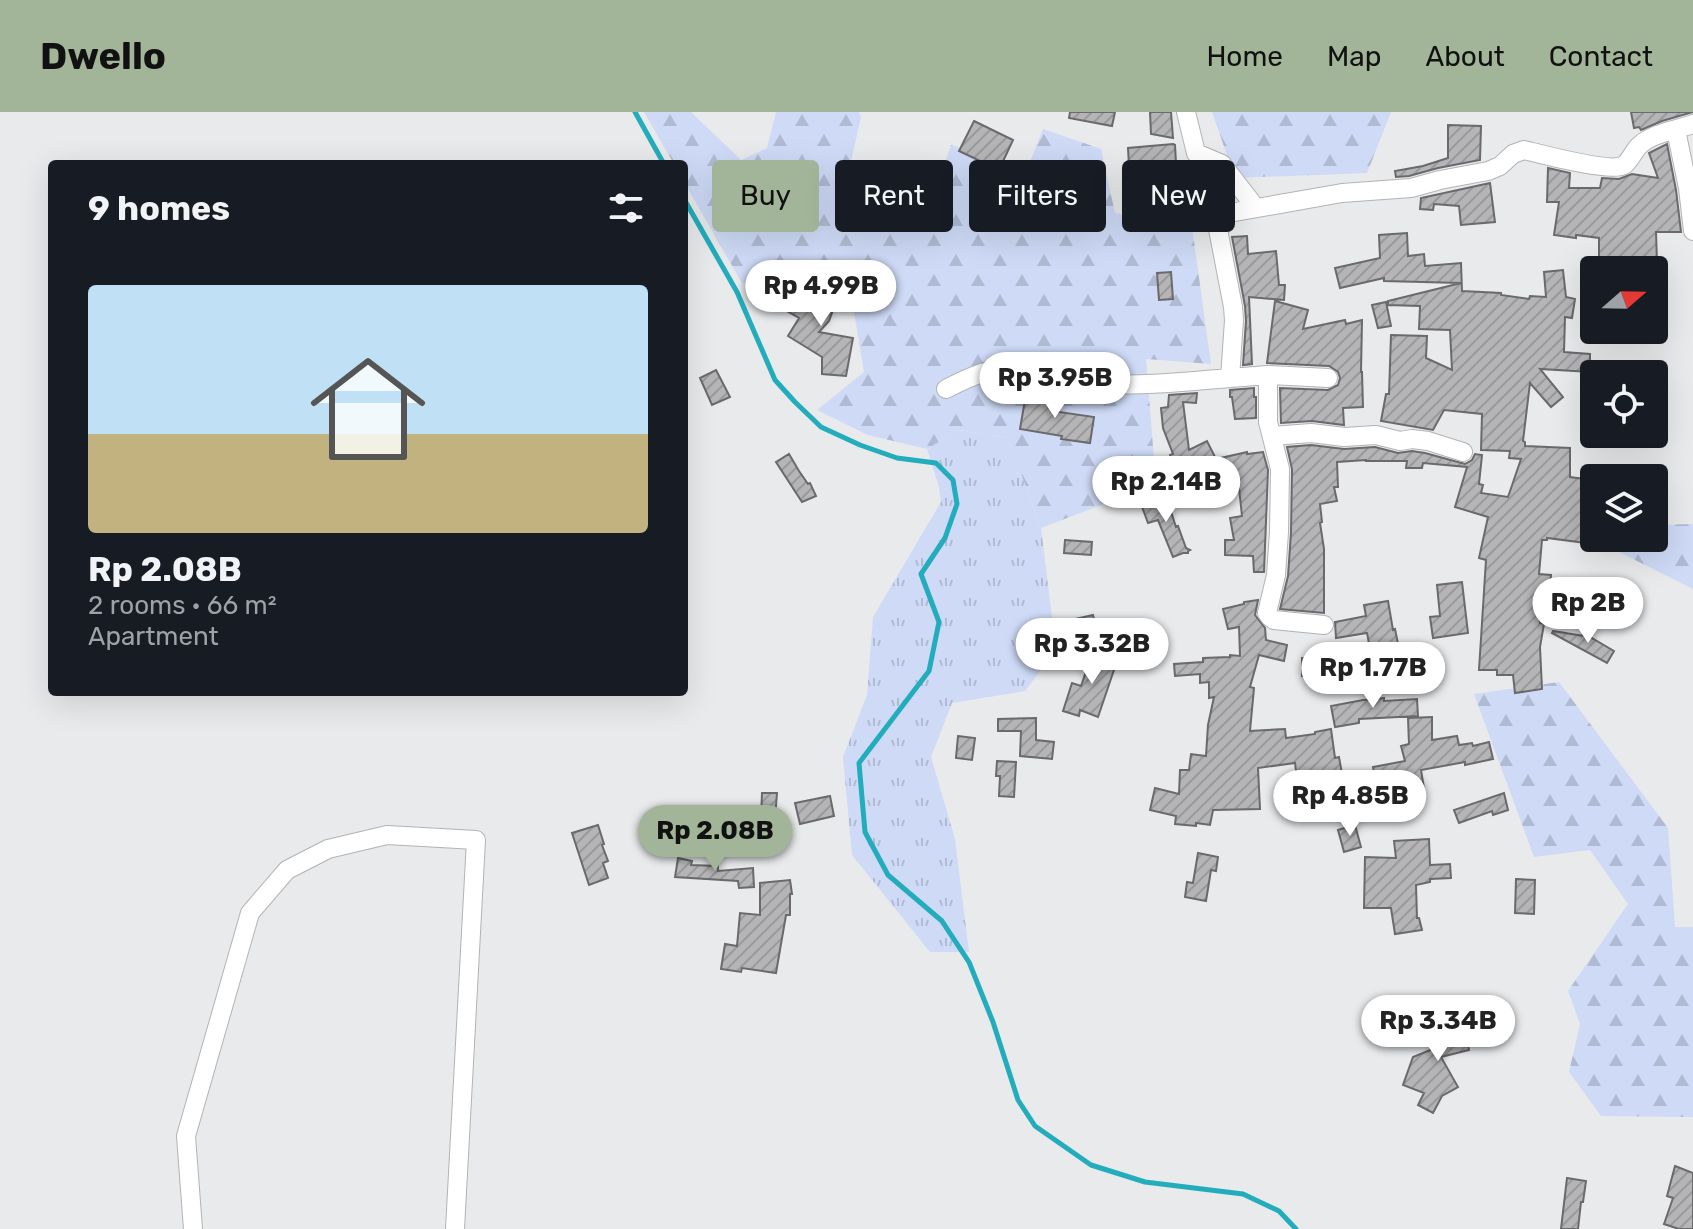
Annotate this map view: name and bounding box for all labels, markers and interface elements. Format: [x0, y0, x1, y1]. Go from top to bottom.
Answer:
text: Dwello [40, 33, 166, 79]
text: Home [1206, 40, 1283, 73]
text: Map [1327, 40, 1381, 73]
text: About [1425, 40, 1505, 73]
text: Contact [1549, 40, 1653, 73]
chip: Buy [712, 160, 819, 232]
chip: Rent [835, 160, 953, 232]
chip: Filters [969, 160, 1106, 232]
chip: New [1122, 160, 1235, 232]
icon: filters [604, 186, 648, 230]
text: 9 homes [88, 188, 230, 229]
north arrow [1580, 256, 1668, 344]
map controls [1580, 256, 1668, 552]
pin: Rp 4.99B [738, 260, 904, 328]
text: Rp 4.99B [763, 270, 879, 301]
icon: home [296, 337, 440, 481]
pin: Rp 3.95B [972, 352, 1138, 420]
button: locate [1580, 360, 1668, 448]
text: Rp 3.95B [997, 362, 1113, 393]
pin: Rp 2.14B [1083, 456, 1249, 524]
button: layers [1580, 464, 1668, 552]
text: Rp 2.14B [1110, 466, 1222, 497]
text: Rp 2.08B [88, 549, 242, 590]
pin: Rp 2B [1532, 577, 1644, 645]
text: Rp 2B [1550, 587, 1626, 618]
text: 2 rooms · 66 m² [88, 590, 277, 621]
pin: Rp 3.32B [1009, 618, 1175, 686]
text: Apartment [88, 621, 219, 652]
text: Rp 3.32B [1034, 628, 1150, 659]
pin: Rp 1.77B [1290, 642, 1456, 710]
text: Rp 1.77B [1319, 652, 1427, 683]
pin: Rp 4.85B [1267, 770, 1433, 838]
text: Rp 4.85B [1291, 780, 1409, 811]
pin: Rp 2.08B [632, 805, 798, 873]
text: Rp 2.08B [656, 815, 774, 846]
pin: Rp 3.34B [1355, 995, 1521, 1063]
text: Rp 3.34B [1379, 1005, 1497, 1036]

